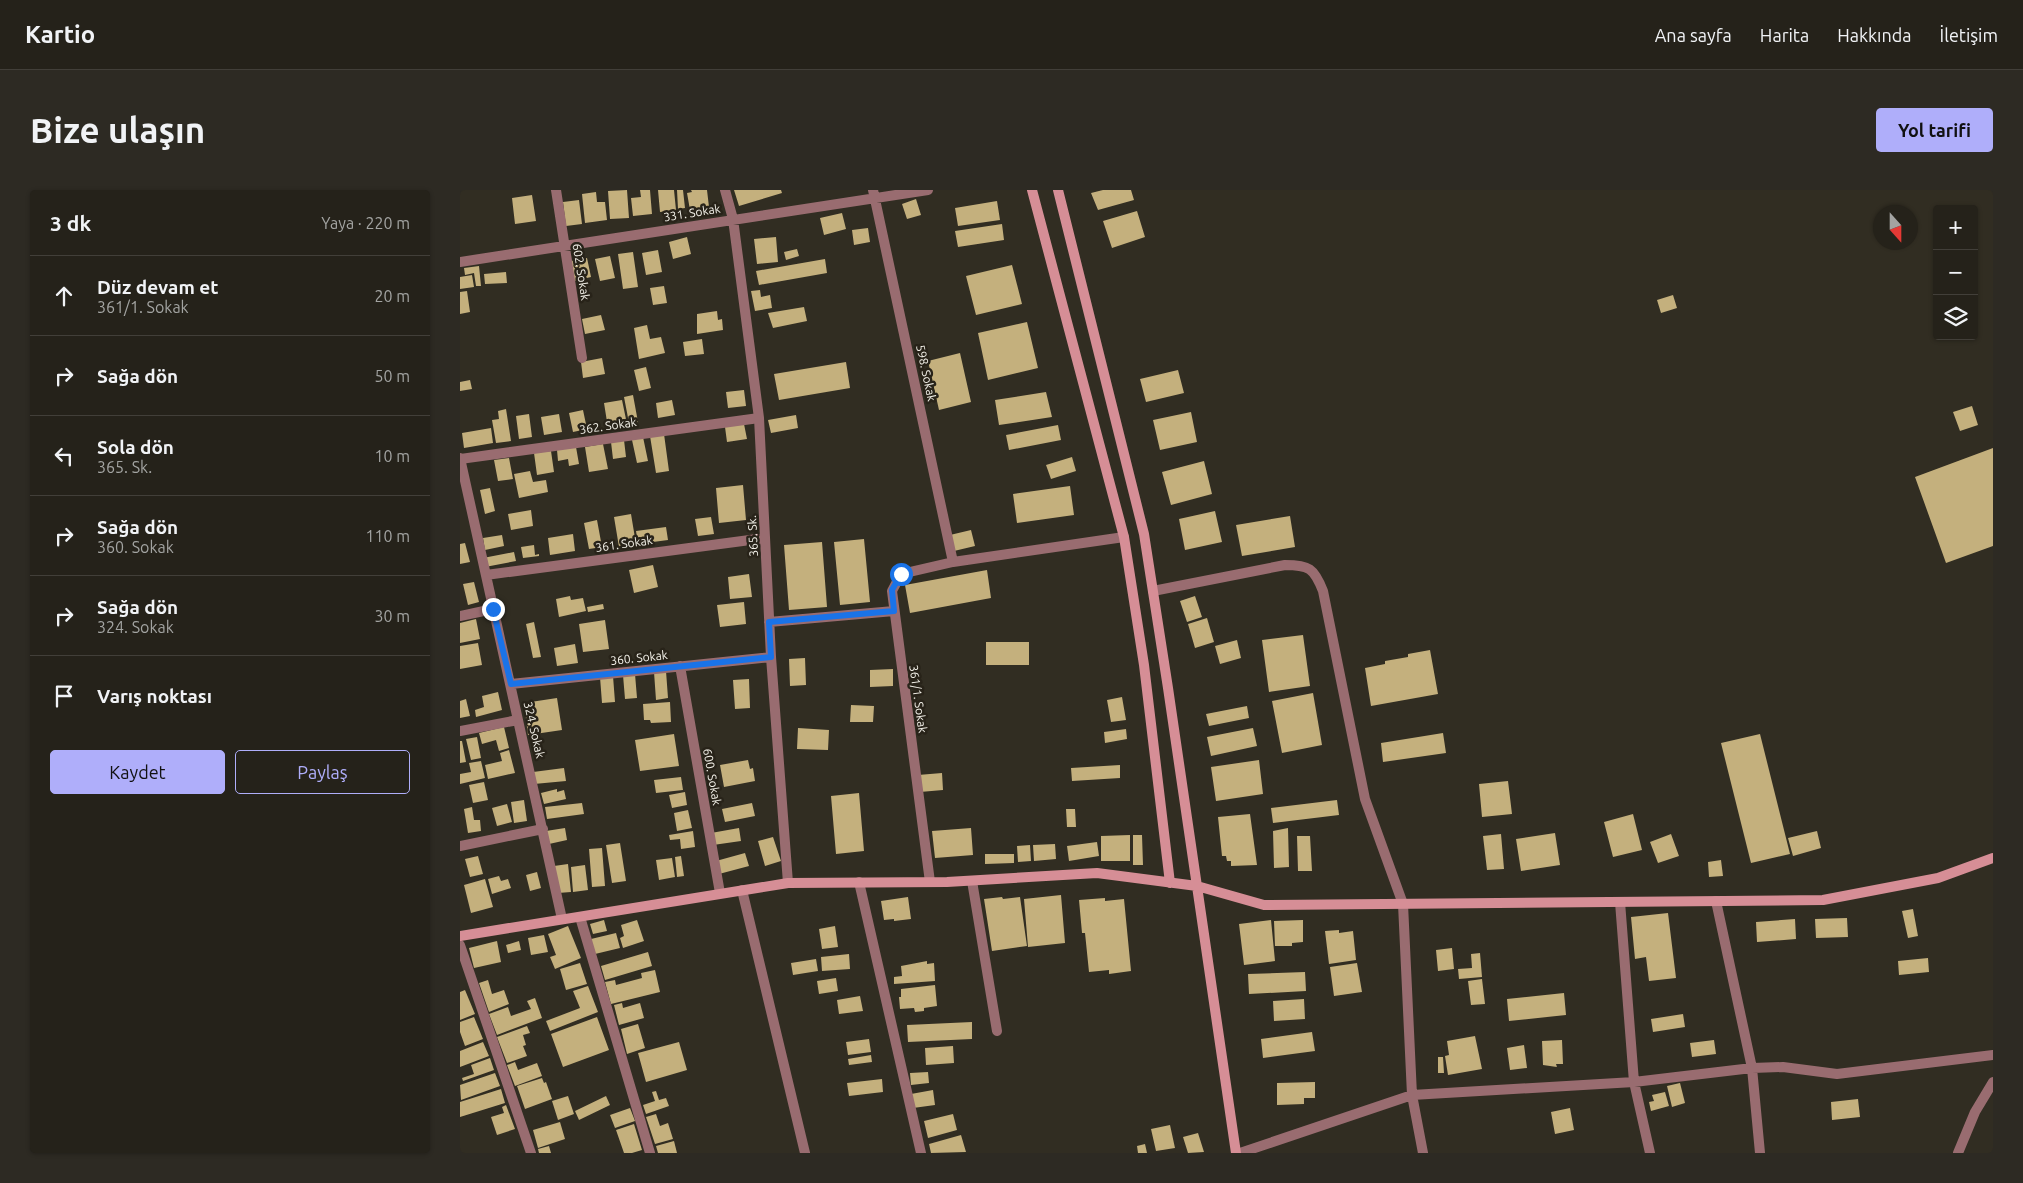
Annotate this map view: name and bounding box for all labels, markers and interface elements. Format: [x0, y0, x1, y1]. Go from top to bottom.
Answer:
text: Kartio [25, 21, 95, 48]
text: Ana sayfa [1655, 25, 1732, 45]
text: Harita [1760, 25, 1809, 45]
text: Hakkında [1837, 25, 1912, 45]
text: İletişim [1940, 25, 1998, 45]
button: Yol tarifi [1876, 108, 1993, 152]
text: Bize ulaşın [30, 110, 205, 150]
street label: 331. Sokak [662, 202, 721, 223]
north arrow [1873, 205, 1918, 250]
map controls [1933, 205, 1978, 340]
button: + [1933, 205, 1978, 250]
text: 3 dk [50, 211, 91, 235]
text: Yaya · 220 m [321, 214, 410, 232]
street label: 602. Sokak [571, 242, 592, 301]
button: − [1933, 250, 1978, 295]
text: Düz devam et [97, 276, 218, 298]
icon: ahead [50, 282, 78, 310]
text: 20 m [374, 287, 410, 305]
button: layers [1933, 295, 1978, 340]
text: 361/1. Sokak [97, 298, 189, 316]
street label: 598. Sokak [914, 343, 939, 402]
icon: right [50, 362, 78, 390]
text: Sağa dön [97, 365, 178, 387]
text: 50 m [374, 367, 410, 385]
street label: 362. Sokak [579, 415, 637, 436]
text: Sola dön [97, 436, 174, 458]
icon: left [50, 442, 78, 470]
text: 10 m [374, 447, 410, 465]
text: 365. Sk. [97, 458, 152, 476]
street label: 365. Sk. [745, 515, 760, 557]
text: Sağa dön [97, 516, 178, 538]
icon: right [50, 522, 78, 550]
text: 110 m [365, 527, 410, 545]
street label: 361. Sokak [595, 533, 653, 554]
text: 360. Sokak [97, 538, 174, 556]
route start [890, 563, 913, 586]
text: Sağa dön [97, 596, 178, 618]
route end [482, 598, 505, 621]
icon: right [50, 602, 78, 630]
text: 30 m [374, 607, 410, 625]
text: 324. Sokak [97, 618, 174, 636]
street label: 360. Sokak [610, 648, 668, 667]
street label: 361/1. Sokak [907, 664, 930, 734]
icon: arrive [50, 682, 78, 710]
text: Varış noktası [97, 685, 212, 707]
street label: 324. Sokak [522, 700, 547, 759]
street label: 600. Sokak [701, 747, 724, 806]
button: Kaydet [50, 750, 225, 794]
button: Paylaş [235, 750, 410, 794]

